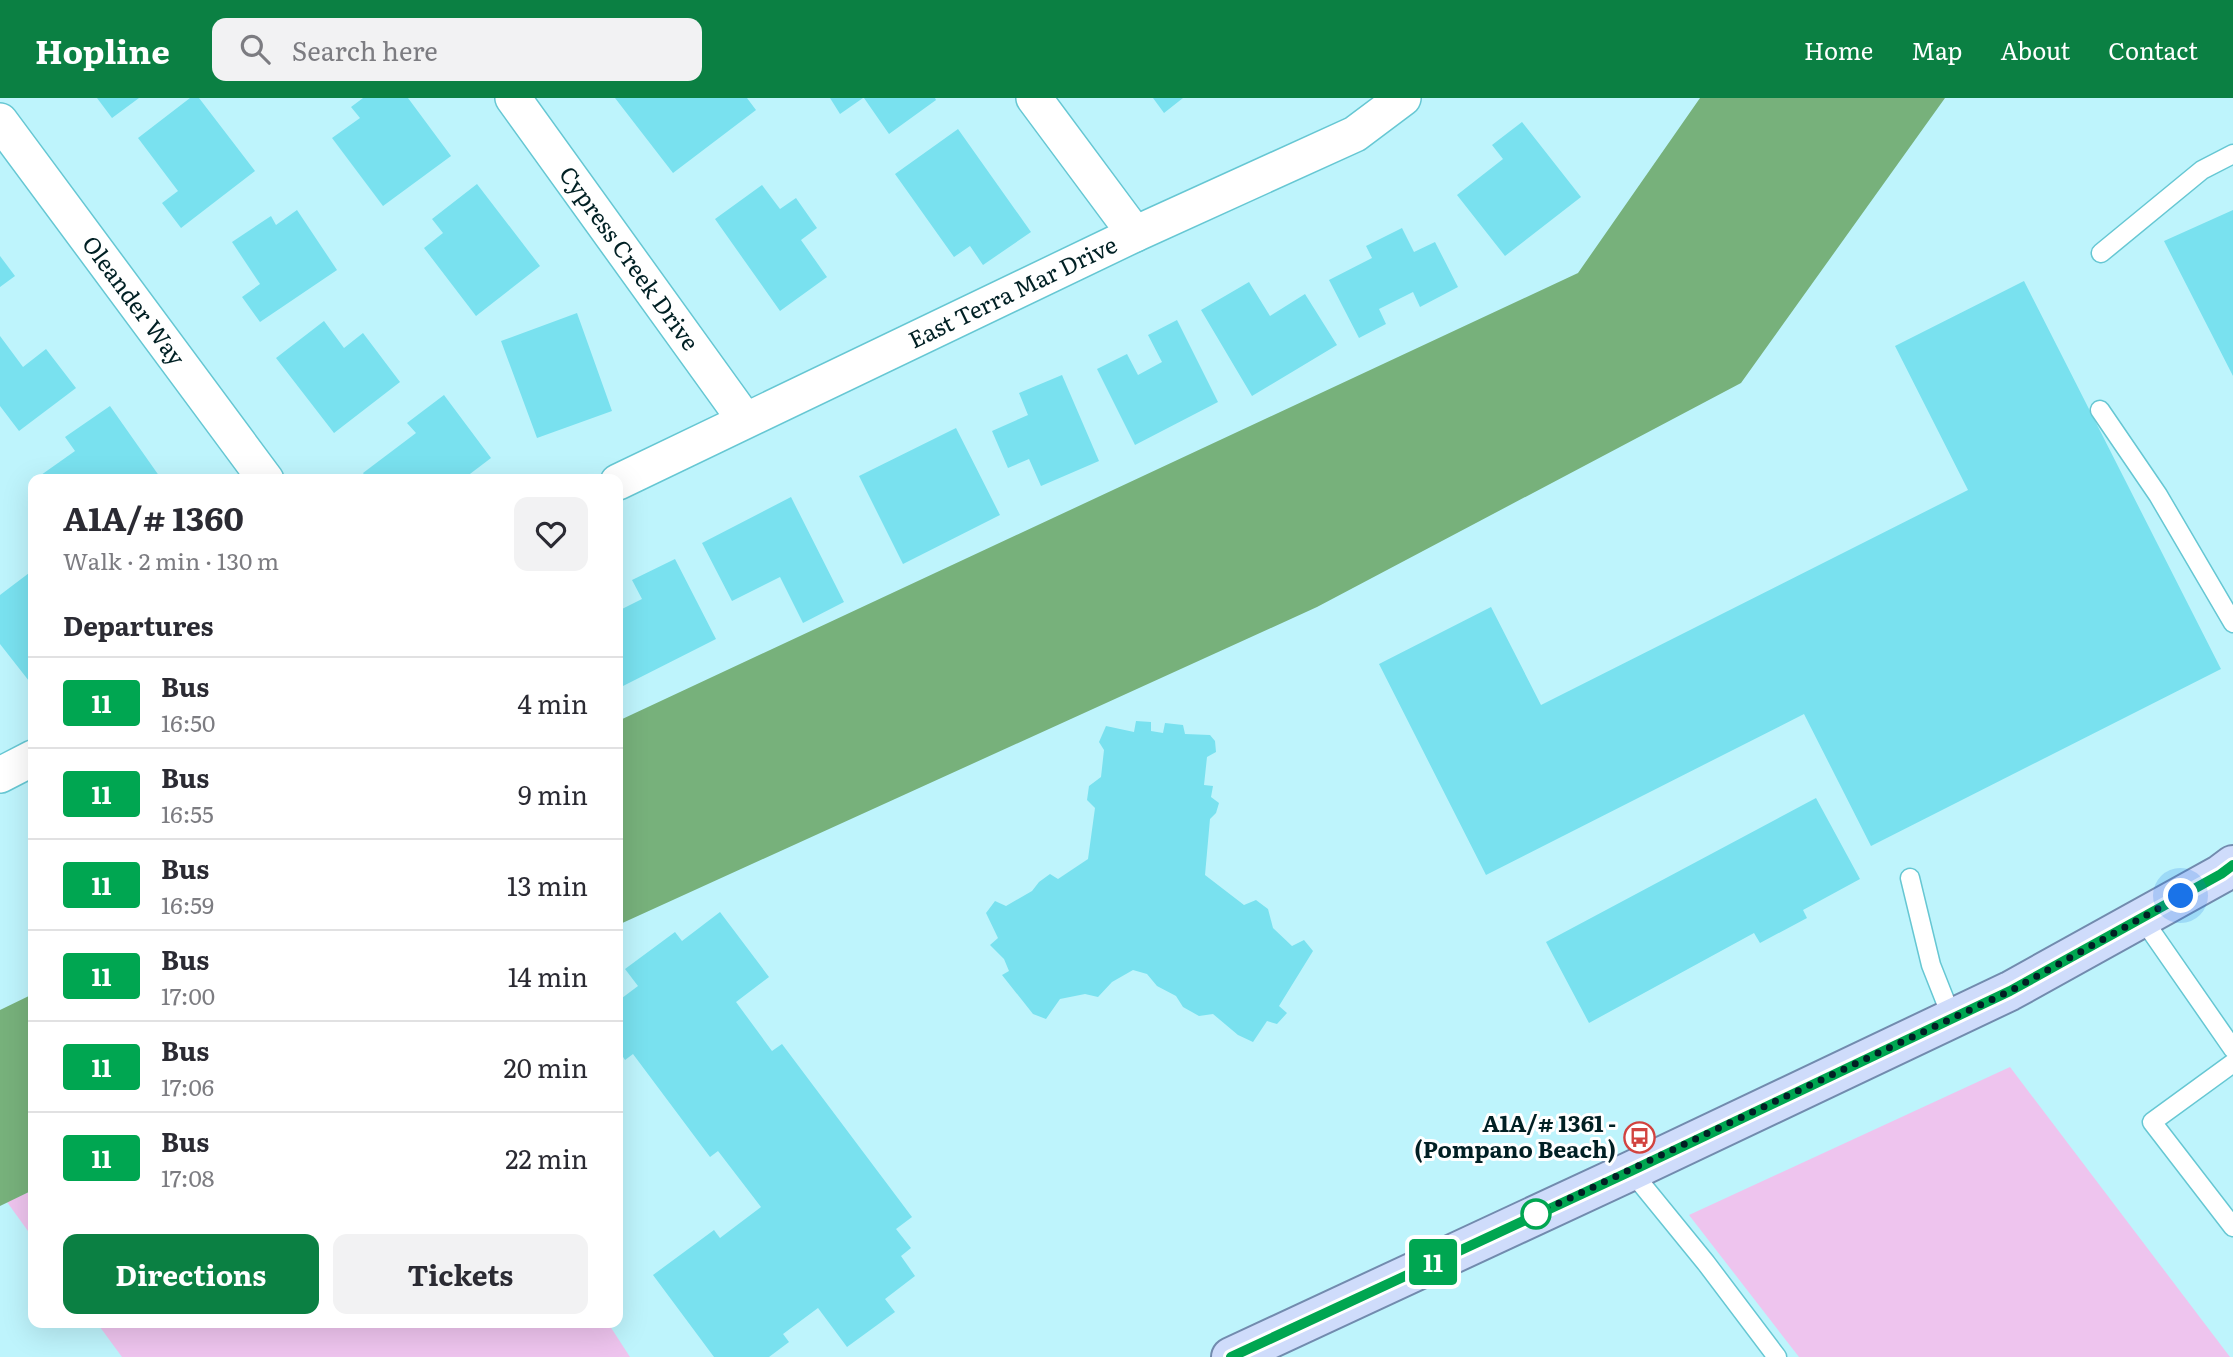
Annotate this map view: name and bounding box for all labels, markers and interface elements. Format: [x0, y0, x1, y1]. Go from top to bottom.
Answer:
search box [212, 18, 702, 81]
text: Hopline [35, 25, 170, 74]
icon: search [236, 30, 274, 68]
text: Search here [292, 30, 438, 69]
text: Home [1804, 32, 1873, 67]
text: Map [1911, 32, 1962, 67]
text: About [2000, 32, 2070, 67]
text: Contact [2108, 32, 2198, 67]
street label: Cypress Creek Drive [552, 158, 708, 357]
street label: East Terra Mar Drive [902, 226, 1122, 355]
street label: Oleander Way [75, 228, 195, 372]
text: A1A/# 1360 [63, 492, 244, 541]
button: heart [514, 497, 588, 571]
text: Walk · 2 min · 130 m [63, 543, 279, 577]
text: Departures [63, 605, 214, 644]
text: Bus [161, 666, 209, 705]
text: 4 min [517, 683, 588, 722]
text: 11 [92, 685, 111, 720]
text: 16:50 [161, 705, 215, 739]
text: Bus [161, 757, 209, 796]
text: 9 min [518, 774, 588, 813]
text: 11 [92, 776, 111, 811]
text: 16:55 [161, 796, 214, 830]
text: Bus [161, 848, 209, 887]
text: 13 min [507, 865, 588, 904]
text: 11 [92, 867, 111, 902]
your location [2163, 878, 2198, 913]
text: 16:59 [161, 887, 214, 921]
text: Bus [161, 939, 209, 978]
text: 14 min [508, 956, 588, 995]
text: 11 [92, 958, 111, 993]
text: 17:00 [161, 978, 215, 1012]
text: Bus [161, 1030, 209, 1069]
text: 20 min [503, 1047, 588, 1086]
text: 11 [92, 1049, 111, 1084]
text: 17:06 [161, 1069, 214, 1103]
place label: A1A/# 1361 - (Pompano Beach) [1415, 1105, 1616, 1165]
bus stop icon: A1A/# 1361 - (Pompano Beach) [1622, 1120, 1656, 1154]
text: Bus [161, 1121, 209, 1160]
text: 22 min [505, 1138, 588, 1177]
text: 11 [92, 1140, 111, 1175]
text: 17:08 [161, 1160, 215, 1194]
unlabelled marker [1521, 1199, 1551, 1229]
button: Directions [63, 1234, 319, 1314]
button: Tickets [333, 1234, 588, 1314]
line badge: 11 [1402, 1239, 1464, 1285]
text: 11 [1423, 1244, 1443, 1279]

